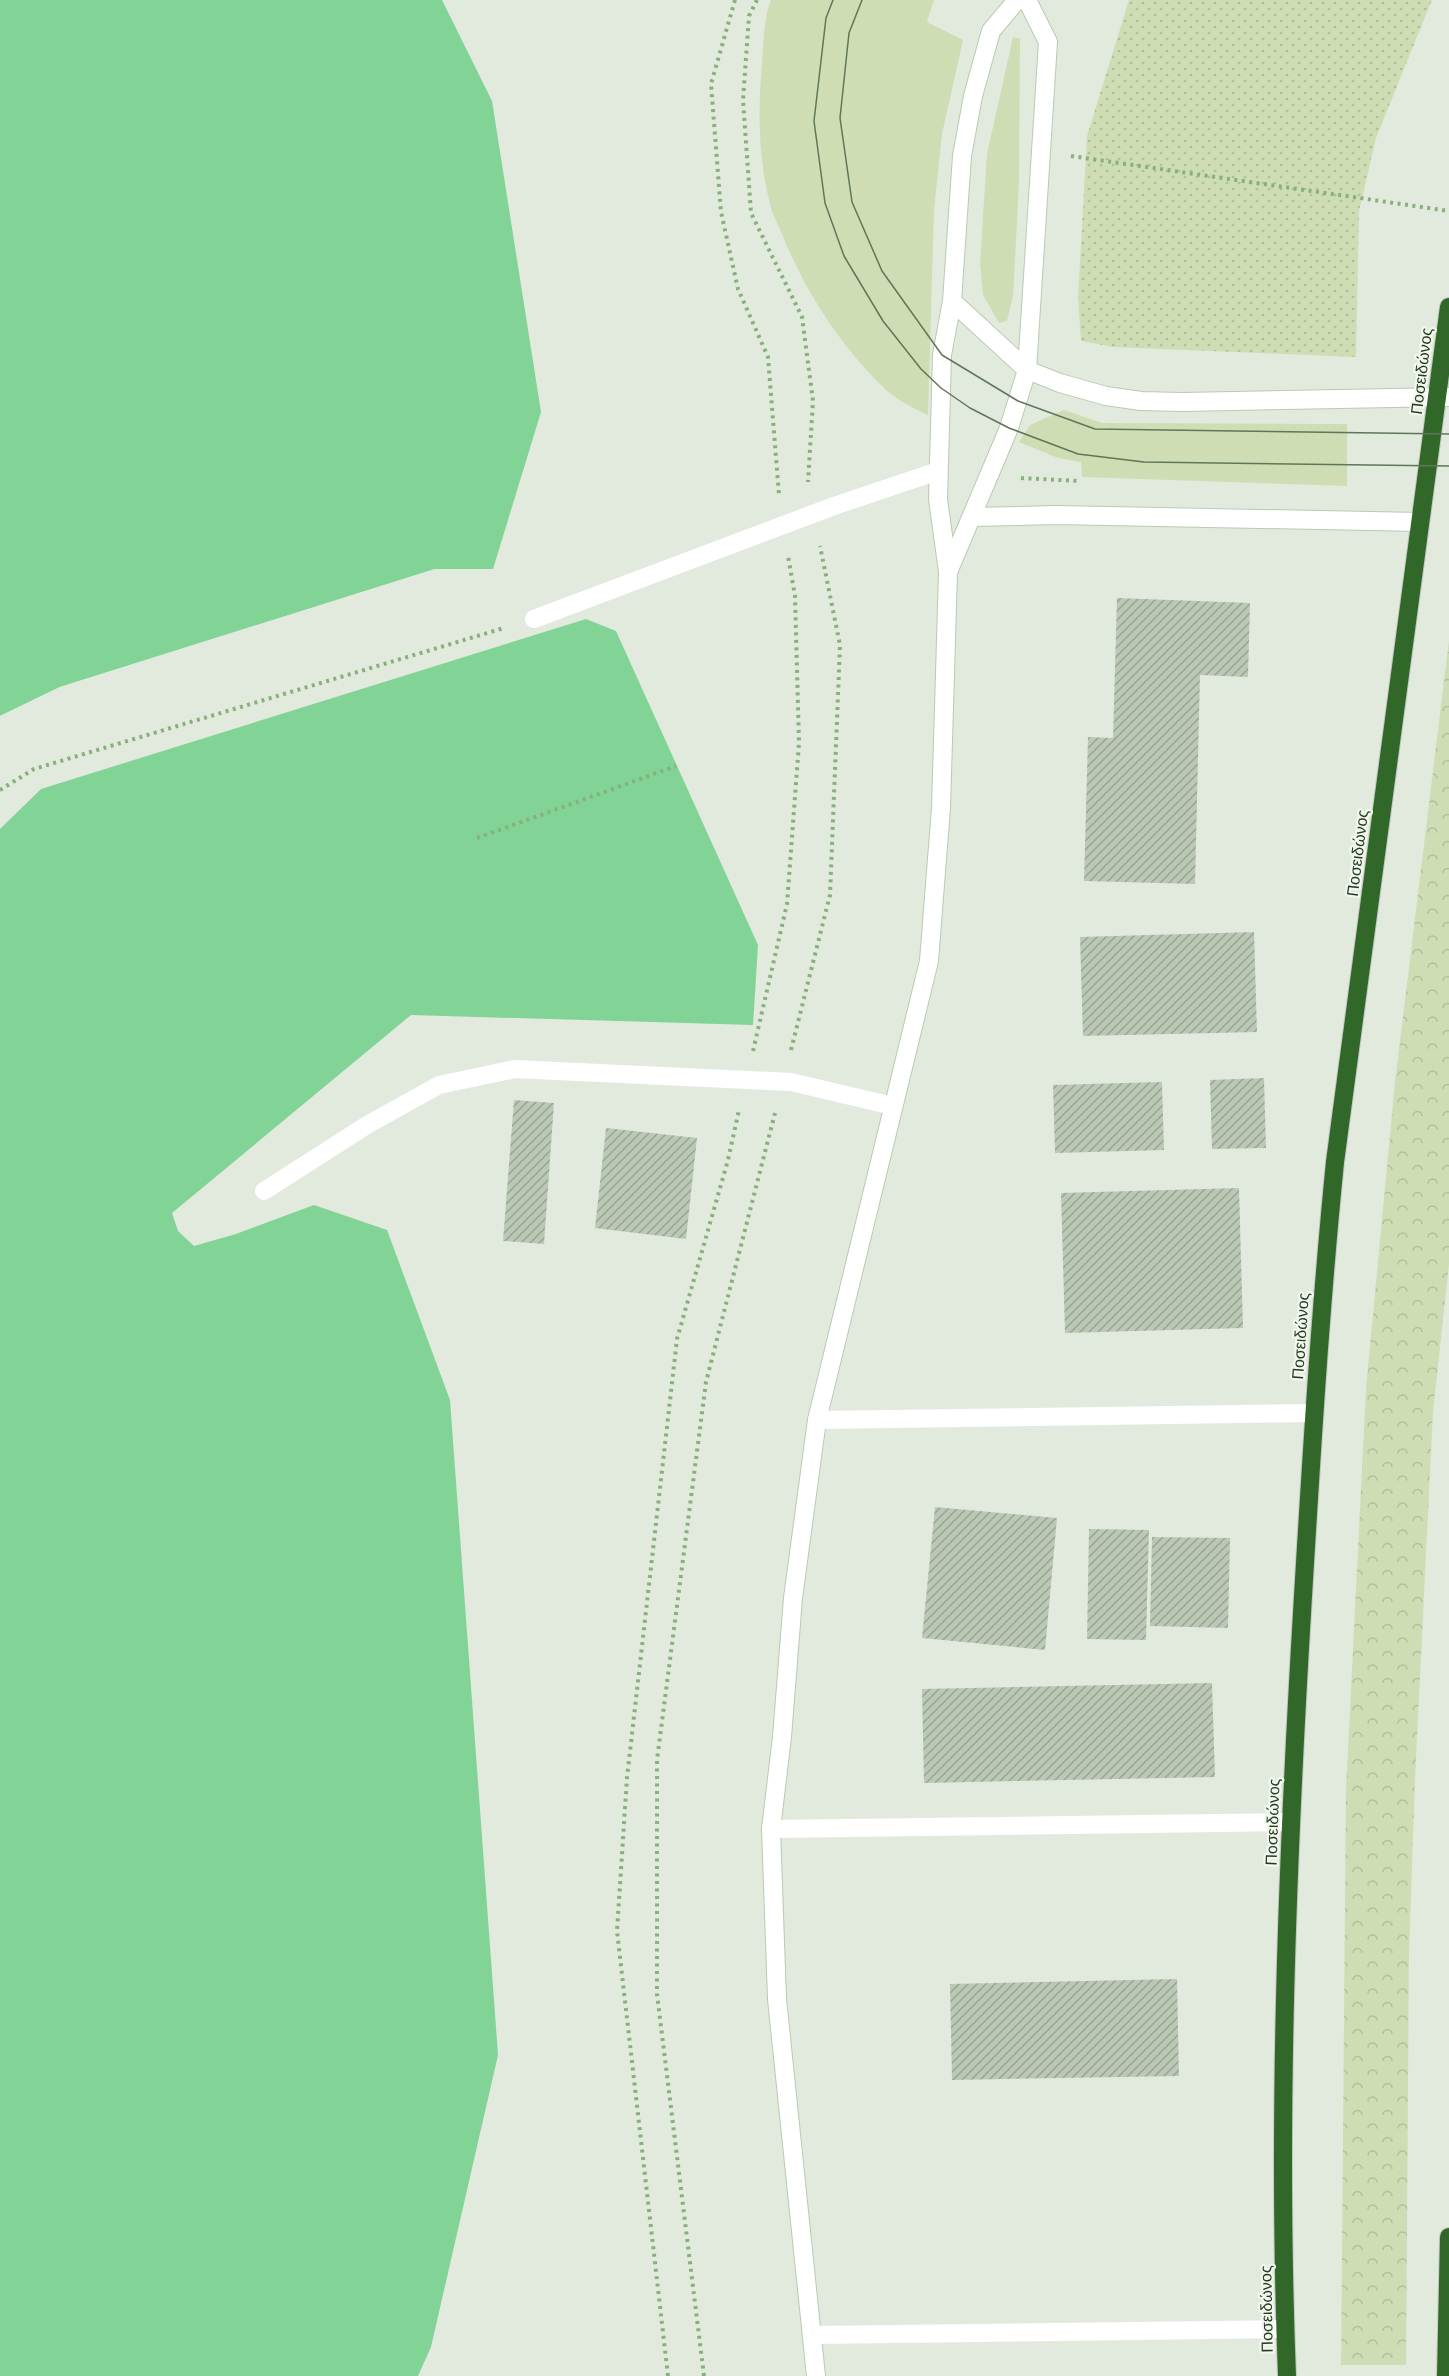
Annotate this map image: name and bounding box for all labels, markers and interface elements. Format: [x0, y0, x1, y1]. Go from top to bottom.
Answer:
street label: Ποσειδώνος [1406, 326, 1438, 416]
street label: Ποσειδώνος [1342, 808, 1374, 898]
street label: Ποσειδώνος [1287, 1292, 1315, 1380]
street label: Ποσειδώνος [1260, 1778, 1286, 1866]
street label: Ποσειδώνος [1255, 2265, 1279, 2353]

